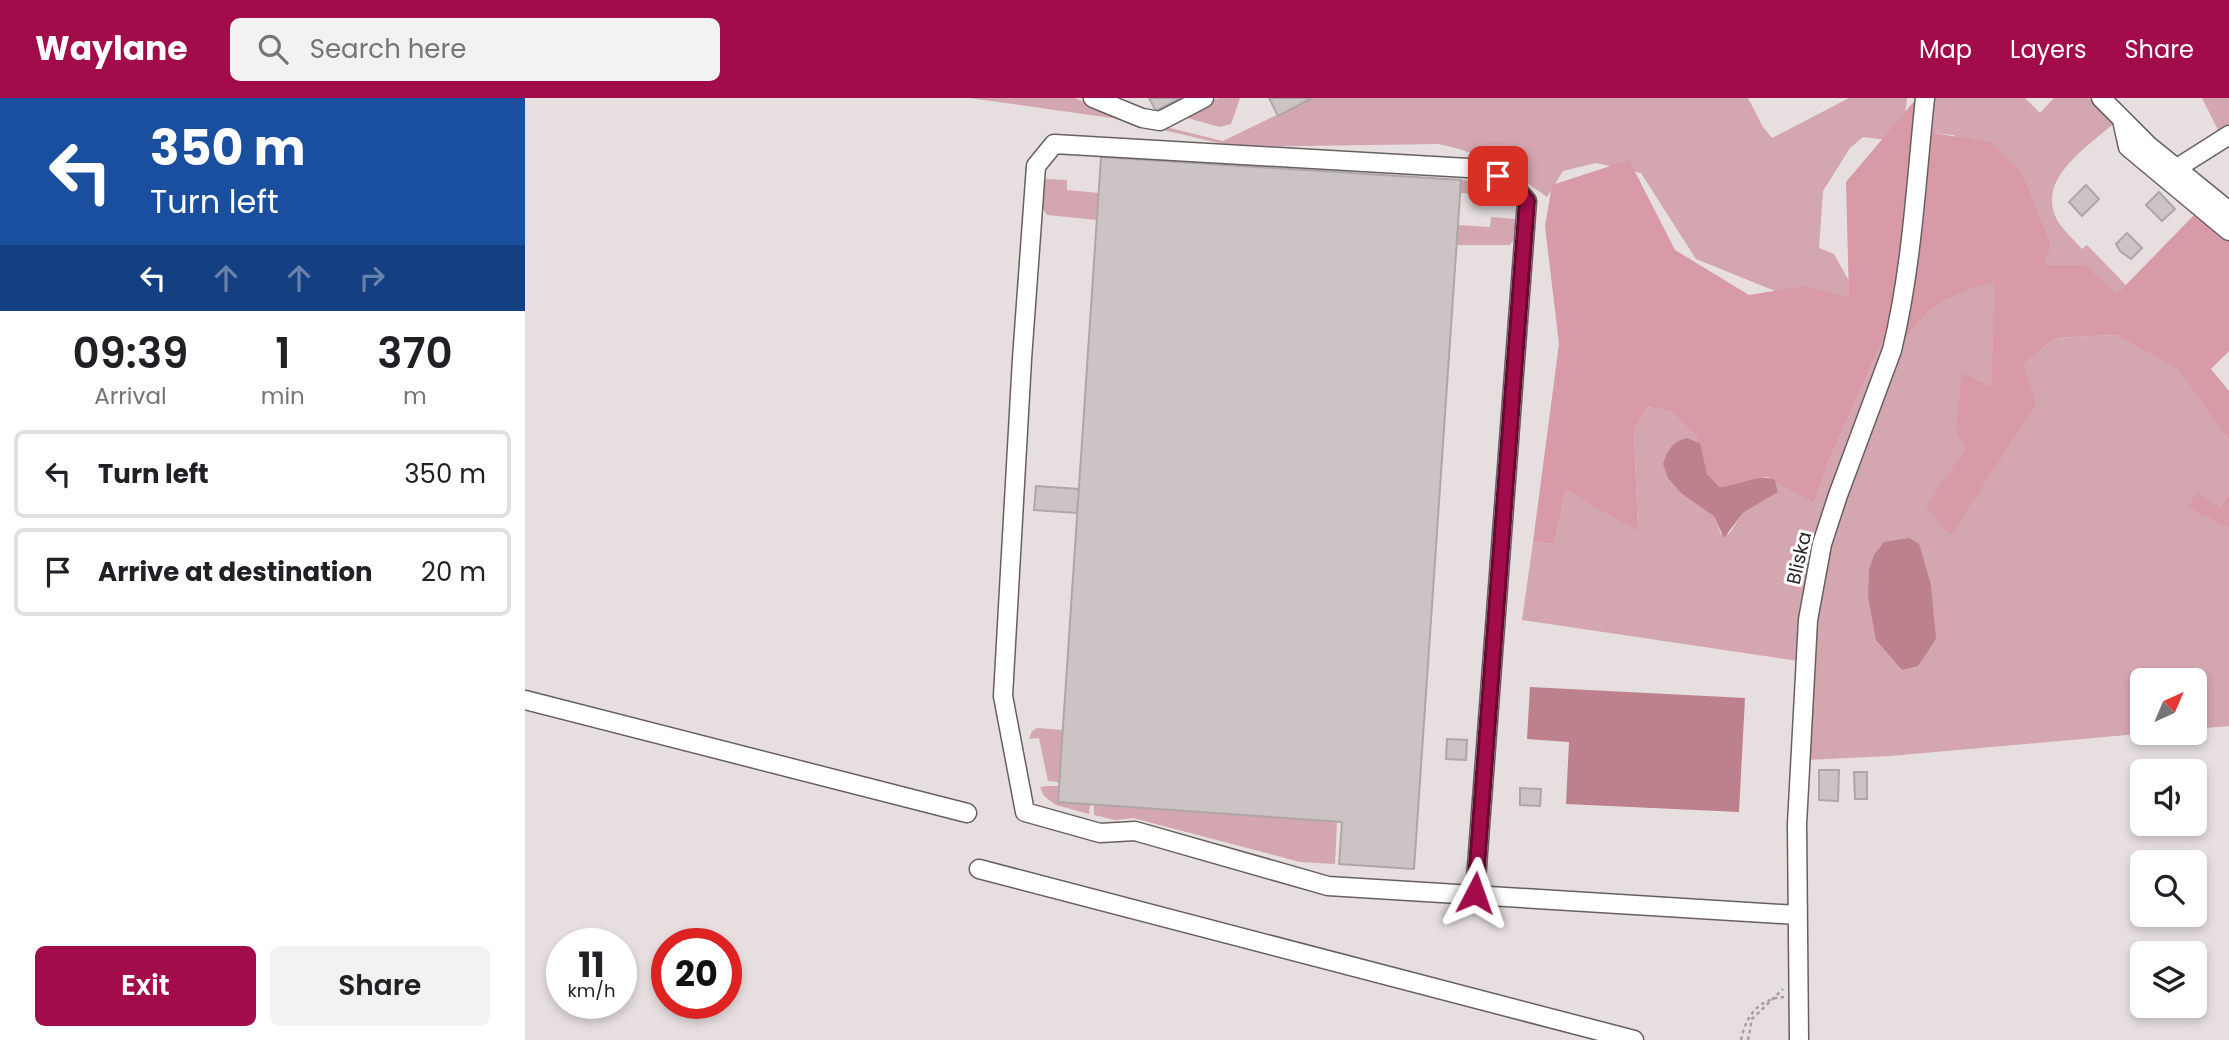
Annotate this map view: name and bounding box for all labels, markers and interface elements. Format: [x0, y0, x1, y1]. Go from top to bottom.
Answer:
search box [230, 18, 720, 81]
text: Waylane [35, 25, 188, 72]
icon: search [254, 30, 292, 68]
text: Search here [310, 31, 466, 67]
text: Map [1919, 33, 1972, 66]
text: Layers [2010, 33, 2086, 66]
text: Share [2124, 33, 2194, 66]
text: 350 m [150, 114, 306, 182]
icon: left [35, 126, 126, 217]
pin [1468, 146, 1528, 206]
icon: arrive [1479, 157, 1517, 195]
text: Turn left [150, 179, 279, 224]
icon: left [134, 259, 172, 297]
icon: ahead [207, 259, 245, 297]
icon: ahead [280, 259, 318, 297]
icon: right [353, 259, 391, 297]
text: 09:39 [72, 324, 188, 383]
text: 1 [275, 324, 290, 383]
text: 370 [377, 324, 453, 383]
text: Arrival [94, 380, 167, 412]
text: min [261, 380, 305, 412]
text: m [403, 380, 427, 412]
icon: left [39, 455, 77, 493]
text: Turn left [98, 456, 209, 492]
text: 350 m [404, 456, 486, 492]
street label: Bliska [1780, 529, 1818, 587]
icon: arrive [39, 553, 77, 591]
text: Arrive at destination [98, 554, 373, 590]
text: 20 m [421, 554, 486, 590]
north arrow [2130, 668, 2207, 746]
map controls [2130, 668, 2207, 1018]
button: sound [2130, 759, 2207, 836]
button: search [2130, 850, 2207, 927]
position arrow [1438, 856, 1512, 930]
speed limit sign: 20 [651, 928, 742, 1019]
text: 11 [578, 940, 605, 989]
button: layers [2130, 941, 2207, 1018]
button: Exit [35, 946, 256, 1026]
button: Share [270, 946, 490, 1026]
text: km/h [568, 978, 615, 1003]

